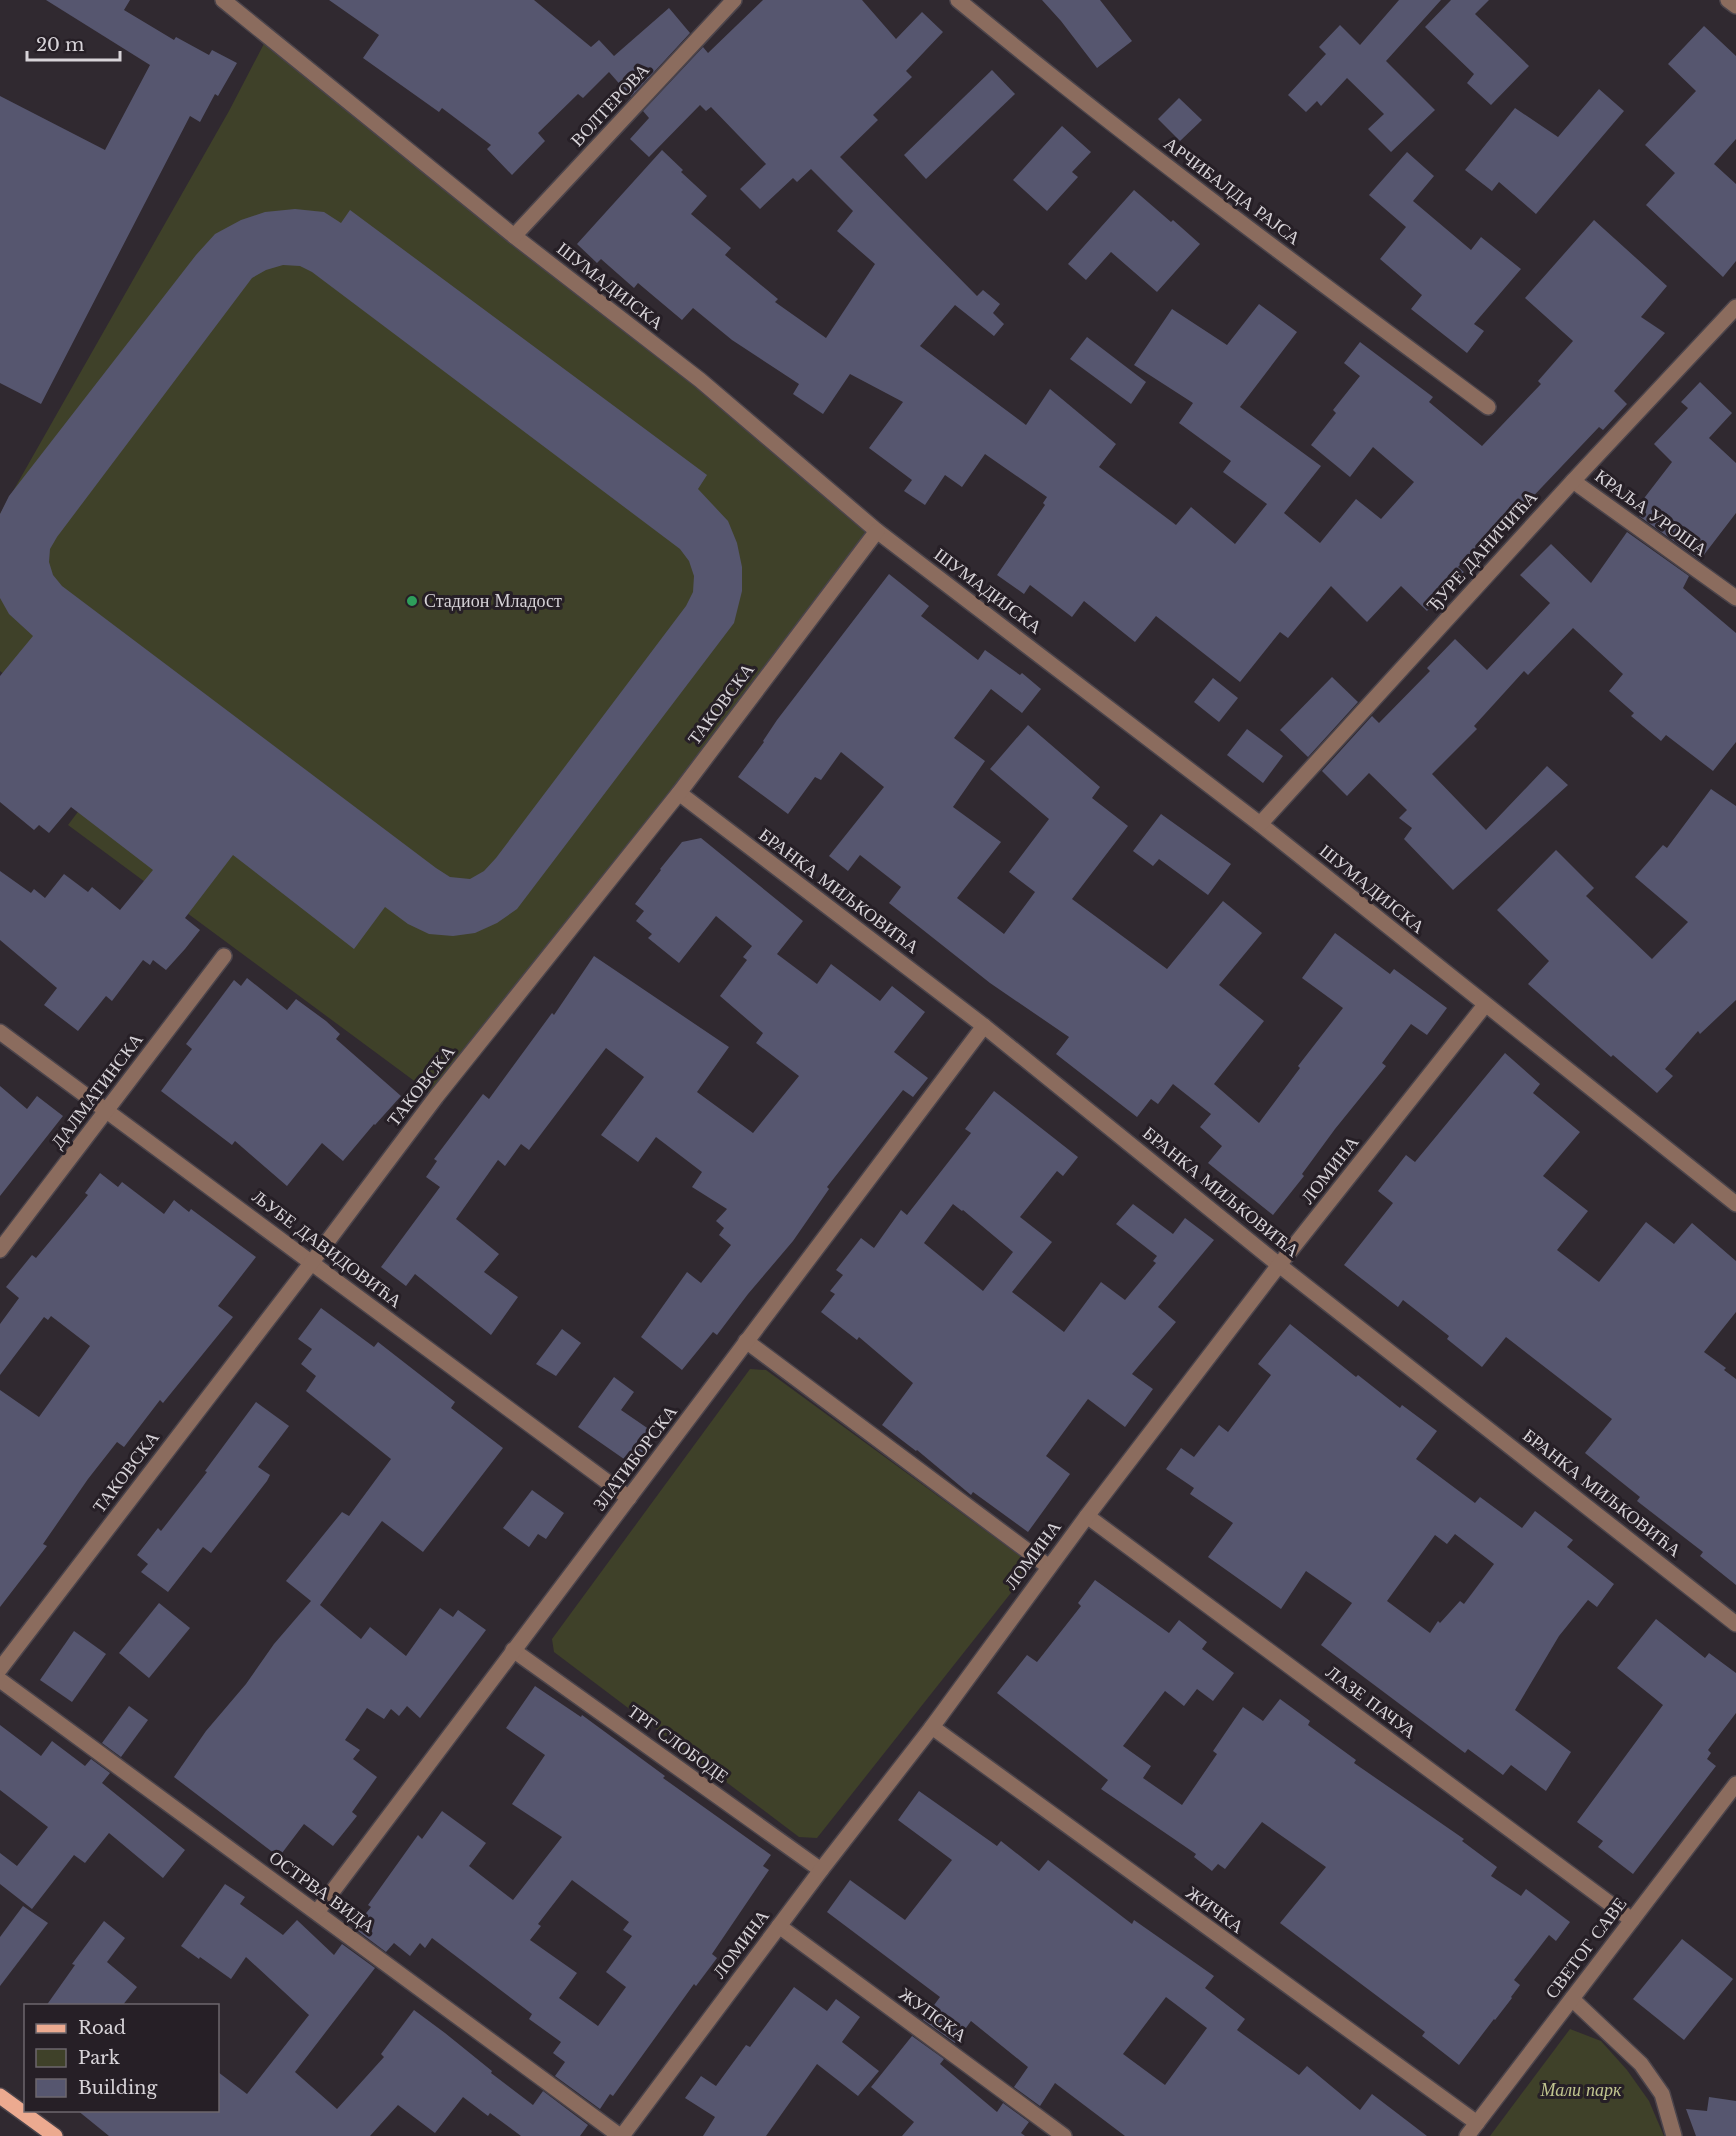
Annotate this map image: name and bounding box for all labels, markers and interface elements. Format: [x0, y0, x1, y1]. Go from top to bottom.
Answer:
scale bar [27, 24, 120, 62]
text: 20 m [36, 34, 84, 56]
street label: ВОЛТЕРОВА [566, 59, 654, 151]
street label: АРЧИБАЛДА РАЈСА [1159, 132, 1305, 250]
street label: ШУМАДИЈСКА [552, 238, 668, 334]
street label: КРАЉА УРОША [1590, 465, 1712, 561]
street label: ЂУРЕ ДАНИЧИЋА [1422, 486, 1542, 616]
street label: ШУМАДИЈСКА [930, 543, 1046, 639]
place label: Стадион Младост [424, 590, 562, 612]
marker: Стадион Младост [405, 594, 419, 608]
street label: ТАКОВСКА [683, 659, 759, 749]
street label: БРАНКА МИЉКОВИЋА [755, 824, 923, 958]
street label: ШУМАДИЈСКА [1315, 840, 1429, 938]
street label: ДАЛМАТИНСКА [46, 1029, 148, 1153]
street label: ТАКОВСКА [383, 1041, 459, 1131]
street label: БРАНКА МИЉКОВИЋА [1138, 1122, 1304, 1262]
street label: ЛОМИНА [1297, 1132, 1363, 1208]
street label: ЉУБЕ ДАВИДОВИЋА [248, 1185, 406, 1313]
street label: ЗЛАТИБОРСКА [588, 1401, 682, 1515]
street label: БРАНКА МИЉКОВИЋА [1518, 1424, 1686, 1562]
street label: ТАКОВСКА [88, 1427, 164, 1517]
street label: ЛОМИНА [1000, 1516, 1066, 1594]
street label: ЛАЗЕ ПАЧУА [1322, 1661, 1420, 1743]
street label: ТРГ СЛОБОДЕ [623, 1700, 733, 1788]
street label: ОСТРВА ВИДА [265, 1846, 379, 1938]
street label: ЖИЧКА [1182, 1882, 1248, 1938]
street label: СВЕТОГ САВЕ [1541, 1893, 1631, 2003]
street label: ЛОМИНА [708, 1905, 774, 1983]
street label: ЖУПСКА [895, 1983, 971, 2047]
legend [24, 2004, 219, 2112]
text: Road [78, 2017, 126, 2039]
text: Park [78, 2047, 120, 2069]
text: Building [78, 2077, 157, 2099]
park label: Мали парк [1540, 2079, 1622, 2101]

